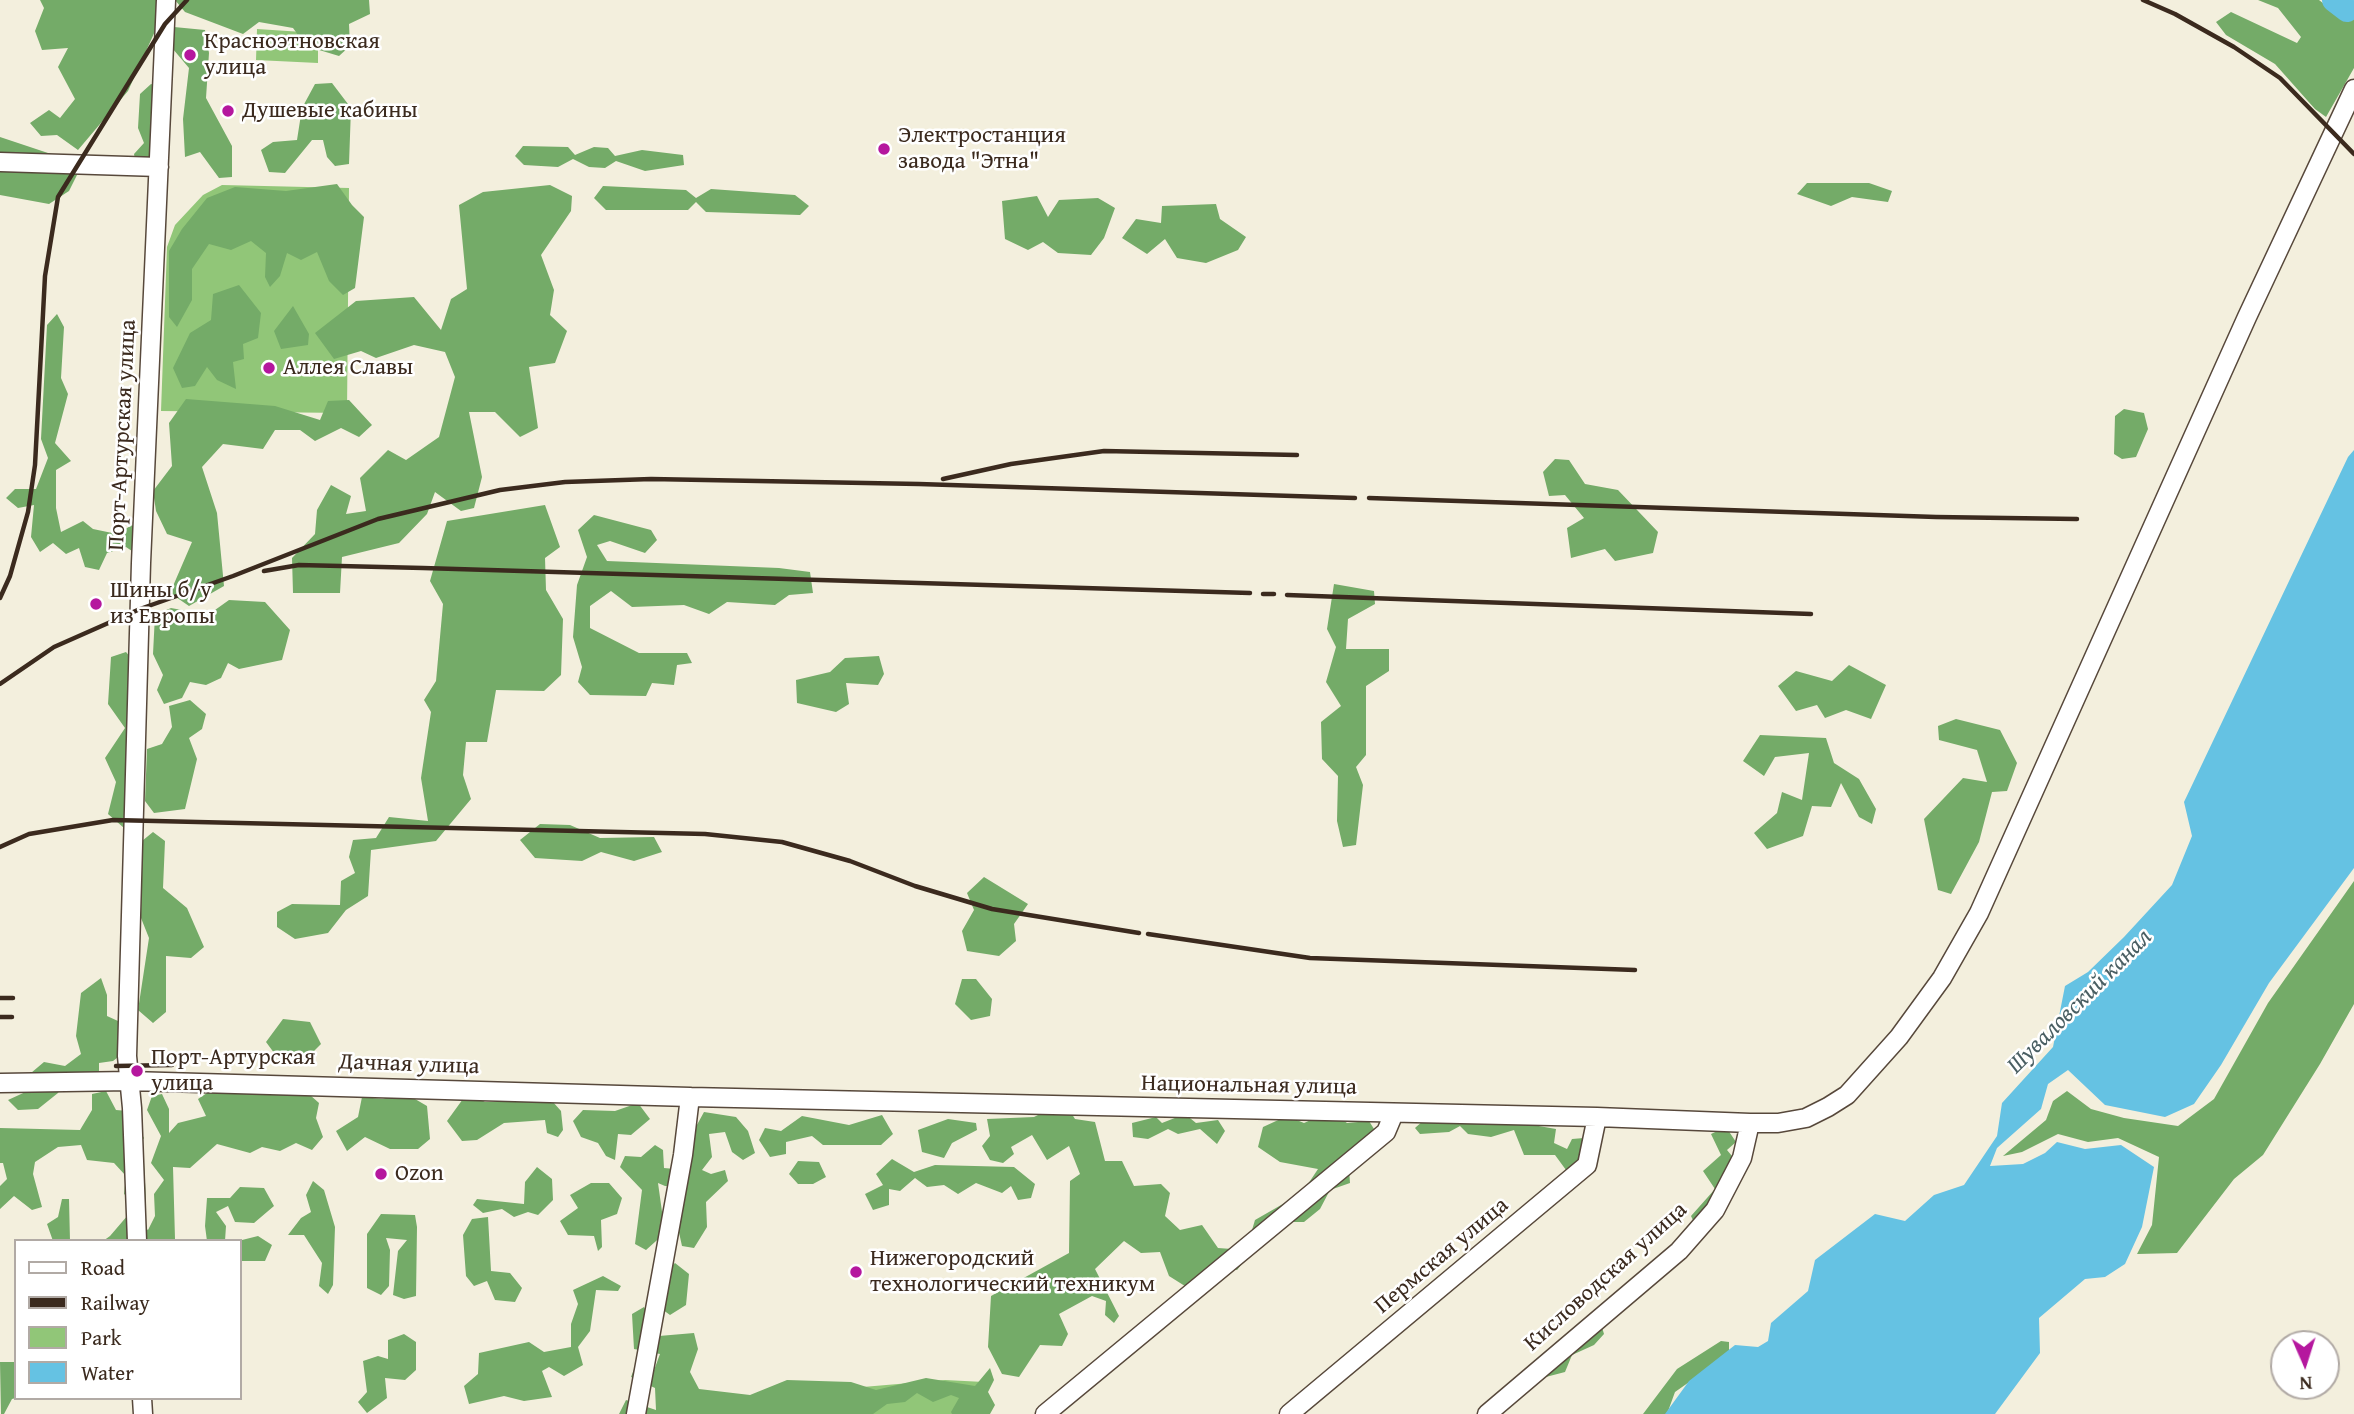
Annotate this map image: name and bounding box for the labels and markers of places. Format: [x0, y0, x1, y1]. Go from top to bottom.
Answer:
place label: Красноэтновская улица [204, 28, 380, 82]
marker: Красноэтновская улица [182, 47, 198, 63]
place label: Душевые кабины [242, 97, 418, 125]
marker: Душевые кабины [220, 103, 236, 119]
place label: Электростанция завода "Этна" [898, 122, 1066, 176]
marker: Электростанция завода "Этна" [876, 141, 892, 157]
place label: Аллея Славы [283, 354, 413, 382]
marker: Аллея Славы [261, 360, 277, 376]
place label: Шины б/у из Европы [110, 577, 215, 631]
marker: Шины б/у из Европы [88, 596, 104, 612]
place label: Порт-Артурская улица [151, 1044, 315, 1098]
marker: Порт-Артурская улица [129, 1063, 145, 1079]
place label: Ozon [395, 1160, 444, 1188]
marker: Ozon [373, 1166, 389, 1182]
place label: Нижегородский технологический техникум [870, 1245, 1155, 1299]
marker: Нижегородский технологический техникум [848, 1264, 864, 1280]

